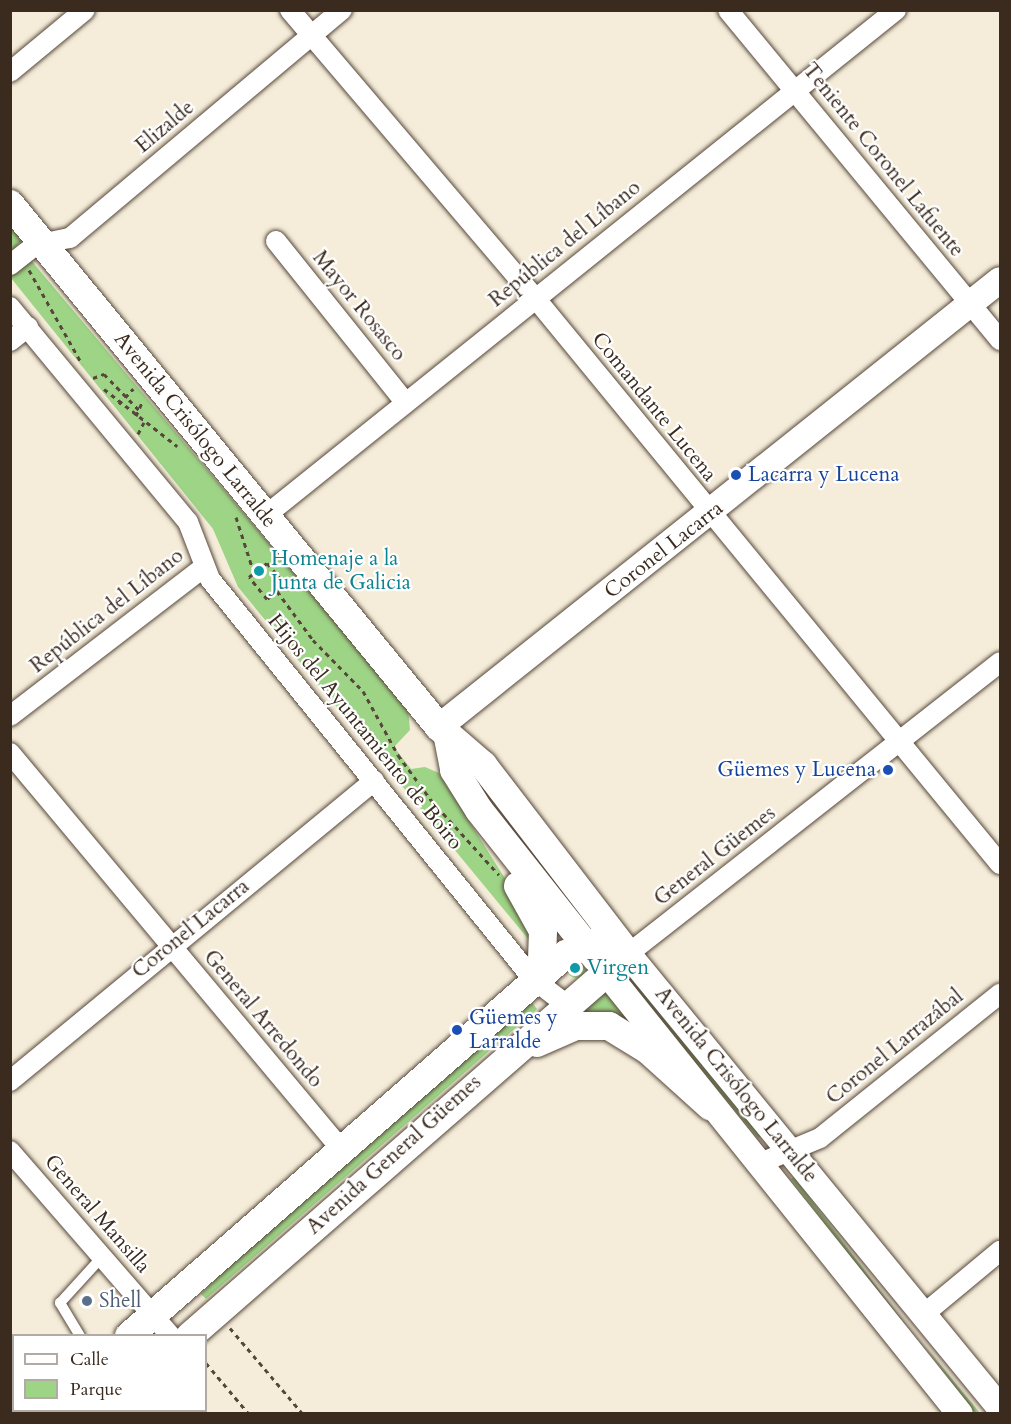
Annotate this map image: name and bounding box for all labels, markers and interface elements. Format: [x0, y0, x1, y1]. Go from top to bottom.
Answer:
street label: Teniente Coronel Lafuente [797, 58, 969, 262]
street label: Elizalde [131, 95, 199, 159]
street label: República del Líbano [484, 175, 646, 313]
street label: Mayor Rosasco [307, 246, 411, 366]
street label: Avenida Crisólogo Larralde [108, 327, 282, 533]
street label: Comandante Lucena [586, 327, 722, 487]
place label: Lacarra y Lucena [748, 462, 900, 488]
marker: Lacarra y Lucena [729, 468, 743, 482]
street label: Coronel Lacarra [600, 496, 728, 604]
street label: República del Líbano [25, 543, 189, 679]
place label: Homenaje a la Junta de Galicia [271, 546, 411, 596]
marker: Homenaje a la Junta de Galicia [252, 564, 266, 578]
street label: Hijos del Ayuntamiento de Boiro [262, 609, 468, 855]
place label: Güemes y Lucena [717, 757, 876, 783]
marker: Güemes y Lucena [881, 763, 895, 777]
street label: General Güemes [649, 801, 781, 911]
street label: Coronel Lacarra [127, 874, 255, 984]
street label: General Arredondo [198, 945, 328, 1093]
place label: Virgen [587, 955, 649, 981]
marker: Virgen [568, 961, 582, 975]
street label: Avenida Crisólogo Larralde [649, 982, 823, 1188]
street label: Coronel Larrazábal [821, 984, 969, 1110]
place label: Güemes y Larralde [469, 1005, 558, 1055]
marker: Güemes y Larralde [450, 1023, 464, 1037]
street label: Avenida General Güemes [302, 1070, 486, 1240]
street label: General Mansilla [39, 1150, 155, 1278]
place label: Shell [99, 1288, 141, 1314]
marker: Shell [80, 1294, 94, 1308]
legend [12, 1334, 207, 1412]
text: Calle [70, 1347, 109, 1372]
text: Parque [70, 1377, 123, 1402]

